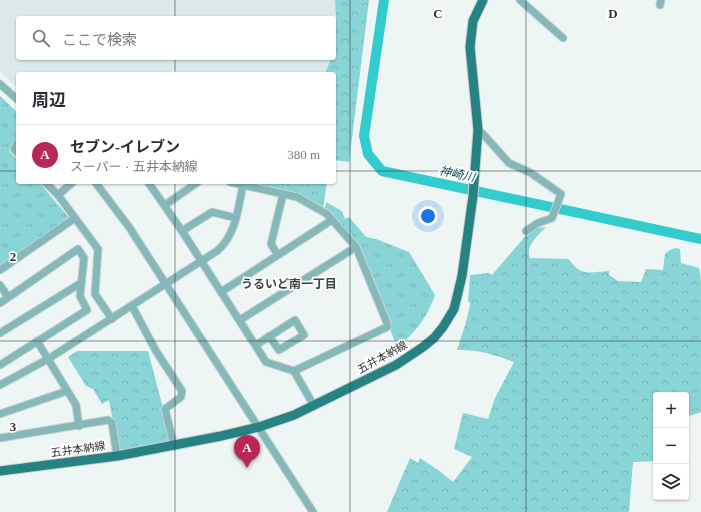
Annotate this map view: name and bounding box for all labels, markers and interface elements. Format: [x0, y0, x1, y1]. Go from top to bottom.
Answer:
text: C [433, 6, 443, 21]
text: D [608, 6, 618, 21]
search box [16, 16, 336, 60]
icon: search [30, 27, 52, 49]
text: ここで検索 [62, 32, 137, 48]
text: 周辺 [32, 91, 66, 110]
text: セブン-イレブン [70, 139, 180, 155]
text: A [40, 147, 50, 162]
text: 380 m [287, 147, 320, 162]
text: スーパー · 五井本納線 [70, 159, 198, 174]
water label: 神崎川 [438, 163, 478, 185]
your location [418, 206, 438, 226]
text: 2 [10, 249, 16, 264]
district label: うるいど南一丁目 [241, 277, 337, 291]
street label: 五井本納線 [355, 338, 409, 376]
map controls [653, 392, 689, 500]
button: + [653, 392, 689, 428]
text: 3 [10, 419, 17, 434]
button: − [653, 428, 689, 464]
pin: A [234, 435, 260, 468]
street label: 五井本納線 [50, 439, 106, 459]
button: layers [653, 464, 689, 500]

